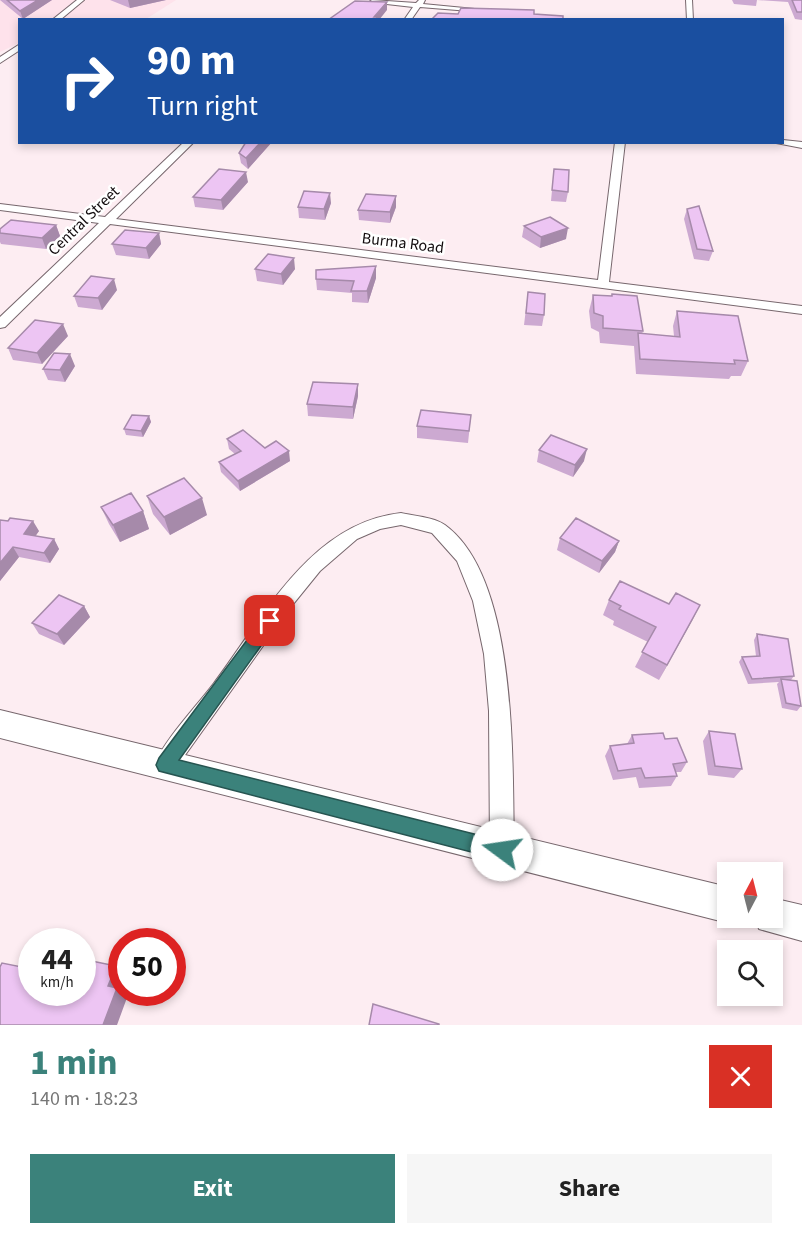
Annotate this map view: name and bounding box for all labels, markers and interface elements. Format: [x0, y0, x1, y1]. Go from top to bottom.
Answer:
text: 90 m [147, 31, 236, 91]
icon: right [48, 42, 126, 120]
text: Turn right [147, 87, 258, 126]
street label: Central Street [43, 181, 125, 261]
street label: Burma Road [361, 227, 445, 259]
pin [244, 595, 295, 646]
icon: arrive [253, 604, 286, 637]
position arrow [470, 818, 534, 882]
north arrow [717, 862, 783, 928]
map controls [717, 862, 783, 1006]
speed limit sign: 50 [108, 928, 186, 1006]
text: 44 [41, 938, 73, 981]
button: search [717, 940, 783, 1006]
text: km/h [40, 972, 74, 993]
text: 1 min [30, 1037, 118, 1088]
button: close [709, 1045, 772, 1108]
text: 140 m · 18:23 [30, 1085, 138, 1113]
button: Exit [30, 1154, 395, 1223]
button: Share [407, 1154, 772, 1223]

